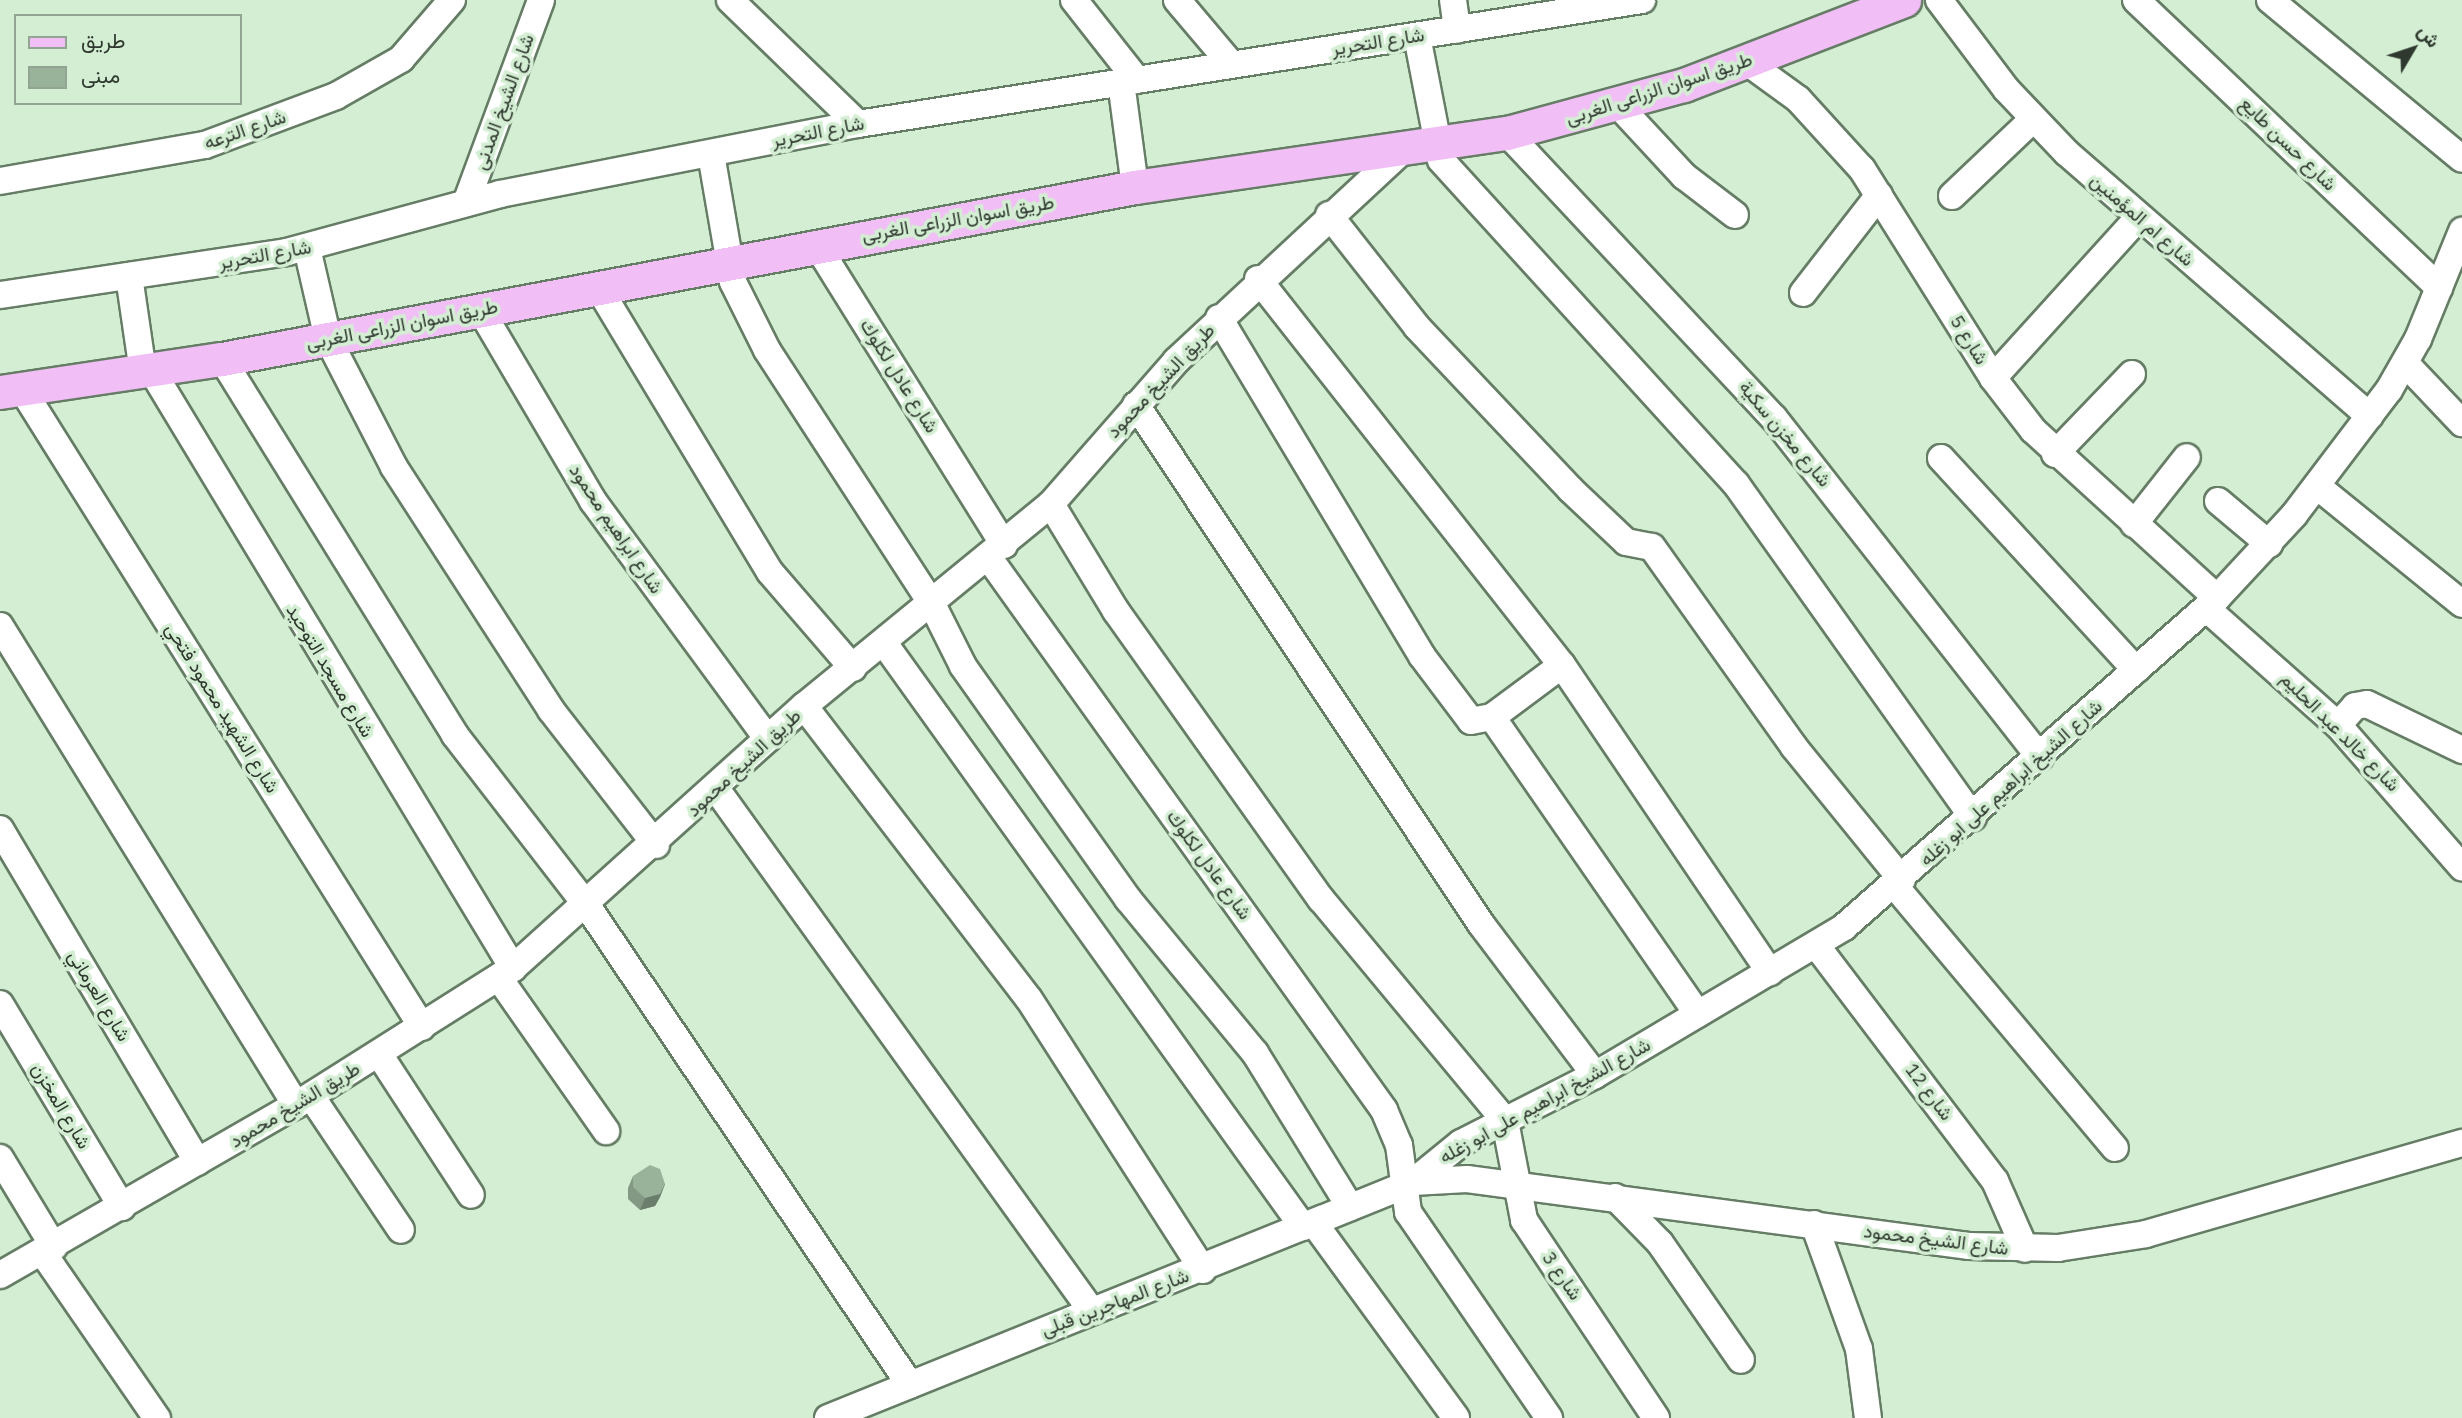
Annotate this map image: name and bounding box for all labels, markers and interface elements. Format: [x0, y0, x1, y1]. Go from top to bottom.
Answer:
legend [14, 14, 242, 105]
north arrow [2378, 14, 2448, 84]
text: ش [2413, 19, 2446, 52]
street label: شارع التحرير [1330, 23, 1426, 61]
text: طريق [81, 26, 126, 54]
street label: شارع الشيخ المدنى [469, 31, 539, 173]
street label: طريق اسوان الزراعى الغربى [1563, 48, 1755, 130]
text: مبنى [81, 61, 120, 89]
street label: شارع حسن طايع [2235, 92, 2341, 196]
street label: شارع الترعه [201, 105, 289, 155]
street label: شارع التحرير [770, 112, 866, 152]
street label: شارع ام المؤمنين [2086, 169, 2198, 271]
street label: طريق اسوان الزراعى الغربى [860, 191, 1056, 247]
street label: شارع التحرير [217, 236, 313, 274]
street label: طريق اسوان الزراعى الغربى [304, 295, 500, 355]
street label: شارع 5 [1945, 311, 1993, 369]
street label: شارع عادل لكلوك [855, 315, 943, 437]
street label: طريق الشيخ محمود [1102, 319, 1220, 443]
street label: شارع مخزن سكية [1734, 376, 1836, 492]
street label: شارع ابراهيم محمود [564, 460, 668, 598]
street label: شارع مسجد التوحيد [281, 600, 379, 742]
street label: شارع الشهيد محمود فتحي [160, 619, 284, 797]
street label: شارع خالد عبد الحليم [2276, 668, 2404, 796]
street label: شارع الشيخ ابراهيم على ابو زغله [1915, 695, 2107, 871]
street label: طريق الشيخ محمود [682, 704, 806, 822]
street label: شارع عادل لكلوك [1162, 806, 1256, 924]
street label: شارع العرماني [63, 946, 135, 1046]
street label: شارع الشيخ ابراهيم على ابو زغله [1436, 1033, 1654, 1169]
street label: طريق الشيخ محمود [226, 1057, 364, 1153]
street label: شارع المخزن [26, 1059, 96, 1153]
street label: شارع 12 [1900, 1059, 1958, 1125]
street label: شارع الشيخ محمود [1862, 1220, 2010, 1260]
street label: شارع 3 [1537, 1247, 1587, 1305]
street label: شارع المهاجرين قبلى [1038, 1264, 1192, 1342]

